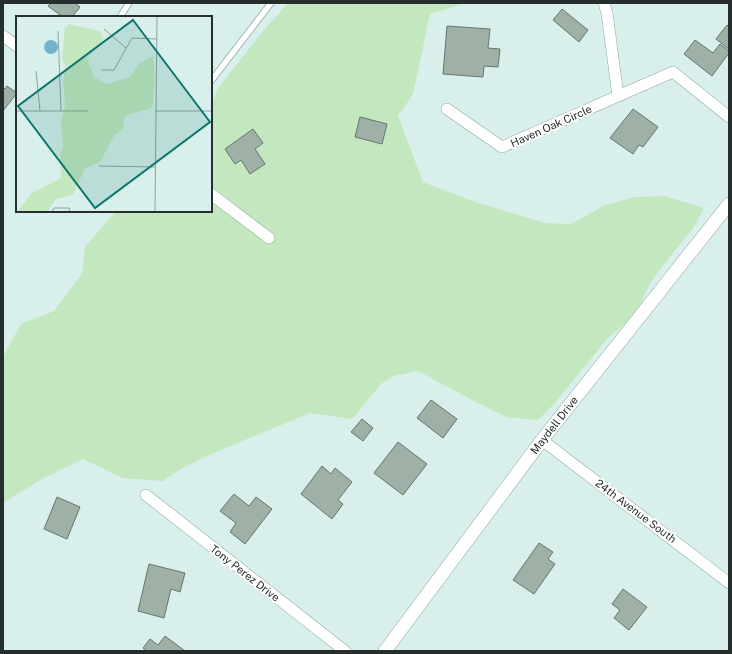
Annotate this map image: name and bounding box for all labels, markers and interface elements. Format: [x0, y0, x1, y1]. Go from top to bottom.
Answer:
inset map [16, 16, 212, 212]
street label: Haven Oak Circle [509, 103, 593, 149]
street label: Maydell Drive [528, 394, 580, 456]
street label: 24th Avenue South [593, 477, 679, 545]
street label: Tony Perez Drive [208, 542, 282, 604]

